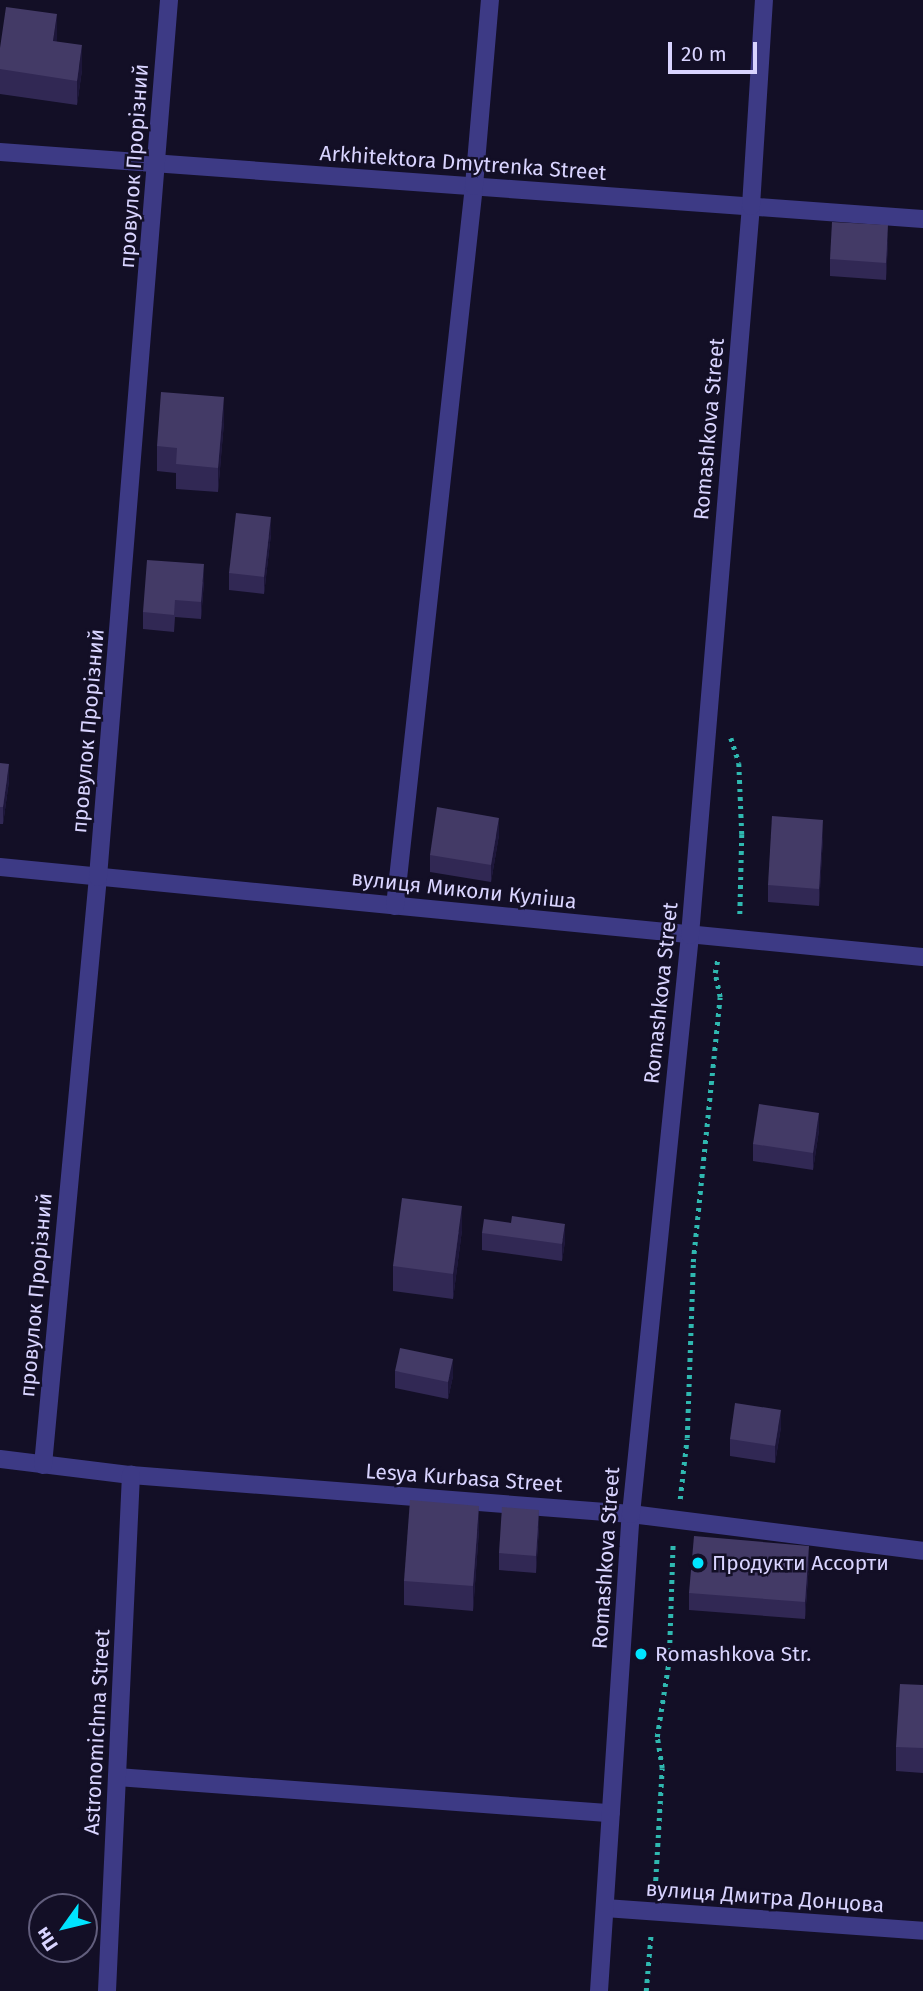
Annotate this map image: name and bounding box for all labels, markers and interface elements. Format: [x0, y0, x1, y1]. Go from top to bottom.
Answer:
scale bar [671, 28, 760, 72]
text: 20 m [681, 41, 727, 67]
street label: провулок Прорізний [114, 63, 154, 269]
street label: Arkhitektora Dmytrenka Street [319, 140, 607, 186]
street label: Romashkova Street [688, 337, 730, 521]
street label: провулок Прорізний [67, 628, 109, 834]
street label: вулиця Миколи Куліша [350, 866, 578, 914]
street label: Romashkova Street [639, 901, 683, 1085]
street label: провулок Прорізний [15, 1192, 57, 1398]
street label: Lesya Kurbasa Street [365, 1459, 563, 1497]
street label: Romashkova Street [587, 1466, 625, 1650]
place label: Продукти Ассорти [712, 1550, 889, 1576]
marker: Продукти Ассорти [690, 1555, 706, 1571]
street label: Astronomichna Street [79, 1628, 115, 1836]
place label: Romashkova Str. [655, 1641, 811, 1667]
marker: Romashkova Str. [633, 1646, 649, 1662]
street label: вулиця Дмитра Донцова [645, 1876, 885, 1918]
north arrow [28, 1893, 98, 1963]
text: Пн [31, 1923, 63, 1955]

